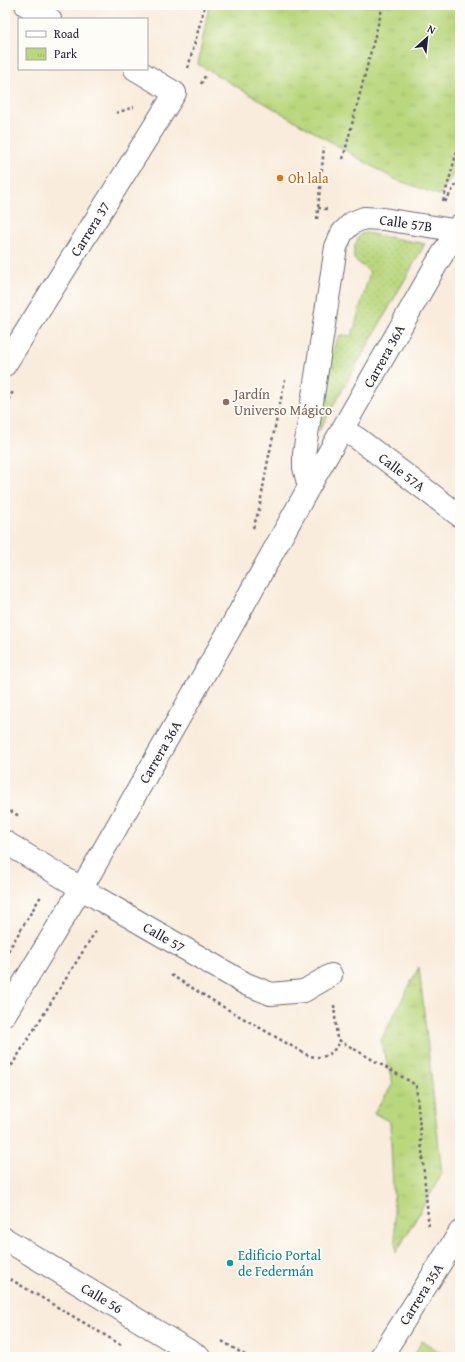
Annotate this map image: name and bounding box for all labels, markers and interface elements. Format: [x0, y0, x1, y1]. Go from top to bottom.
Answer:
legend [18, 18, 148, 70]
north arrow [407, 18, 447, 58]
text: N [425, 20, 439, 38]
text: Road [54, 25, 80, 42]
text: Park [54, 45, 78, 62]
place label: Oh lala [288, 168, 329, 188]
marker: Oh lala [275, 173, 285, 183]
street label: Carrera 37 [65, 198, 115, 260]
street label: Calle 57B [378, 209, 434, 237]
street label: Carrera 36A [358, 320, 410, 391]
place label: Jardín Universo Mágico [232, 384, 332, 420]
marker: Jardín Universo Mágico [221, 397, 231, 407]
street label: Calle 57A [375, 448, 430, 496]
street label: Carrera 36A [134, 717, 186, 787]
street label: Calle 57 [139, 917, 189, 957]
place label: Edificio Portal de Federmán [238, 1245, 321, 1281]
marker: Edificio Portal de Federmán [225, 1258, 235, 1268]
street label: Carrera 35A [394, 1259, 448, 1329]
street label: Calle 56 [77, 1278, 127, 1318]

